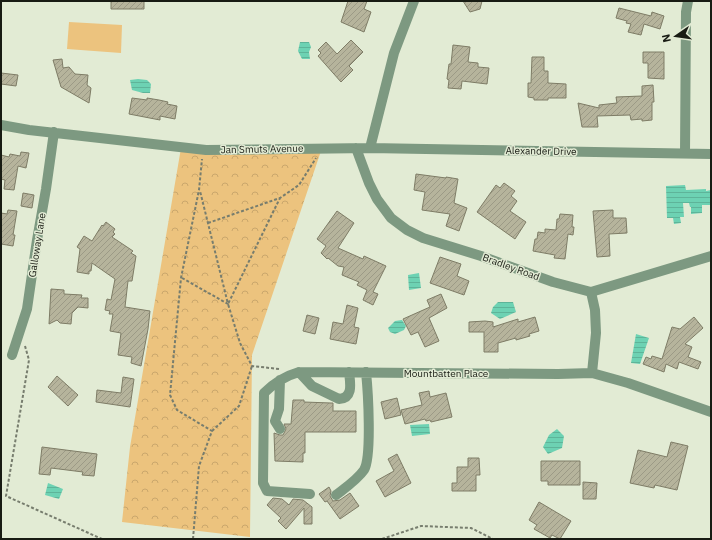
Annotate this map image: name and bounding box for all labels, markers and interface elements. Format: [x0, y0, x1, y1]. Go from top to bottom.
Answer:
north arrow [656, 16, 696, 56]
text: N [659, 33, 674, 44]
street label: Jan Smuts Avenue [220, 142, 304, 156]
street label: Alexander Drive [505, 144, 577, 158]
street label: Galloway Lane [25, 211, 49, 278]
street label: Bradley Road [481, 251, 541, 283]
street label: Mountbatten Place [404, 367, 489, 380]

